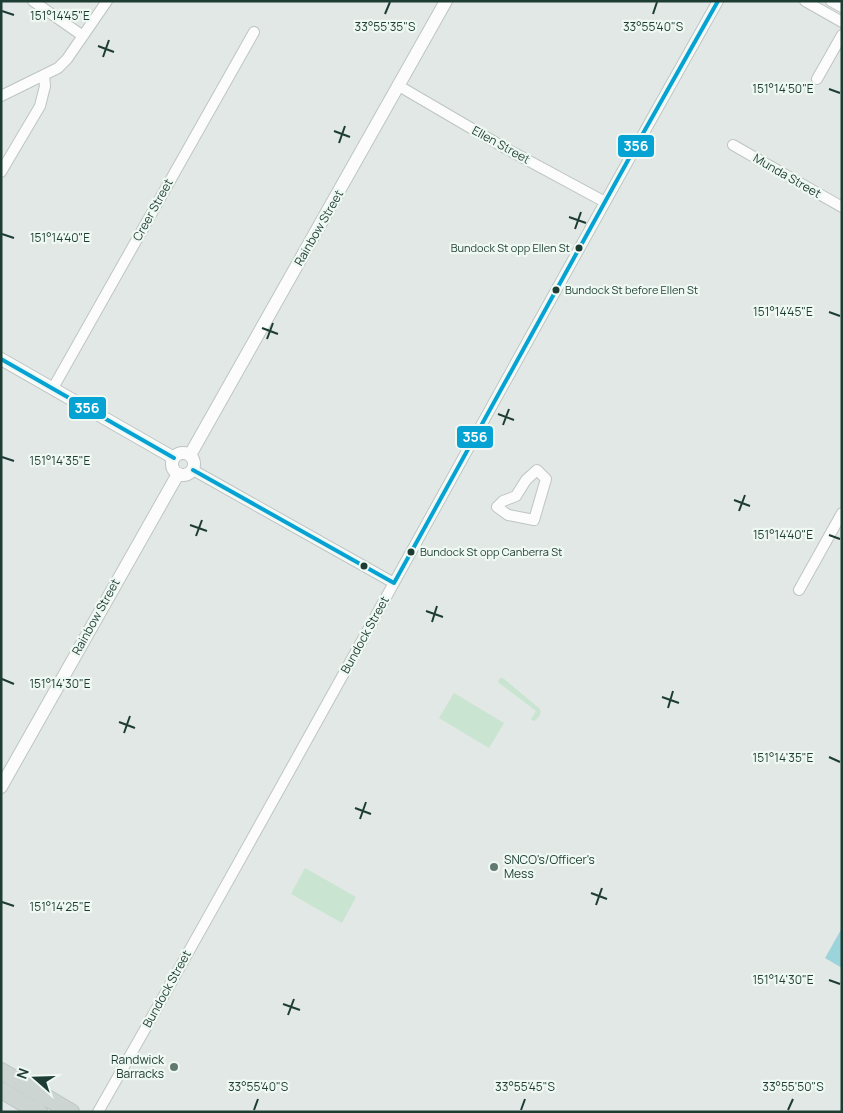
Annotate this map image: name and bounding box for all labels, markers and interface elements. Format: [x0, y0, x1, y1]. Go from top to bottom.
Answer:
text: 151°14'45"E [30, 7, 90, 24]
text: 33°55'35"S [355, 18, 415, 35]
text: 33°55'40"S [623, 18, 683, 35]
text: 151°14'50"E [752, 80, 814, 97]
street label: Ellen Street [469, 122, 534, 168]
line badge: 356 [617, 134, 655, 158]
text: 356 [623, 136, 649, 155]
street label: Munda Street [750, 149, 824, 202]
street label: Creer Street [128, 175, 177, 244]
street label: Rainbow Street [290, 187, 347, 269]
text: 151°14'40"E [30, 229, 90, 246]
place label: Bundock St opp Ellen St [451, 240, 570, 255]
marker: Bundock St opp Ellen St [574, 243, 584, 253]
place label: Bundock St before Ellen St [565, 282, 698, 297]
marker: Bundock St before Ellen St [551, 285, 561, 295]
text: 151°14'45"E [753, 303, 813, 320]
line badge: 356 [68, 396, 107, 420]
text: 356 [74, 398, 100, 417]
line badge: 356 [456, 425, 494, 449]
text: 356 [462, 427, 488, 446]
text: 151°14'35"E [30, 452, 91, 469]
text: 151°14'40"E [753, 526, 813, 543]
place label: Bundock St opp Canberra St [420, 544, 562, 559]
marker: Bundock St opp Canberra St [406, 547, 416, 557]
unlabelled marker [359, 561, 369, 571]
street label: Rainbow Street [68, 575, 124, 658]
street label: Bundock Street [336, 593, 393, 677]
text: 151°14'30"E [29, 675, 91, 692]
text: 151°14'35"E [753, 749, 814, 766]
place label: SNCO's/Officer's Mess [504, 851, 595, 882]
marker: SNCO's/Officer's Mess [488, 861, 500, 873]
text: 151°14'25"E [30, 898, 91, 915]
street label: Bundock Street [138, 947, 195, 1031]
text: 151°14'30"E [752, 971, 814, 988]
place label: Randwick Barracks [111, 1051, 165, 1082]
north arrow [10, 1053, 60, 1103]
marker: Randwick Barracks [168, 1061, 180, 1073]
text: N [12, 1065, 33, 1081]
text: 33°55'40"S [228, 1078, 288, 1095]
text: 33°55'45"S [495, 1078, 555, 1095]
text: 33°55'50"S [762, 1078, 824, 1095]

